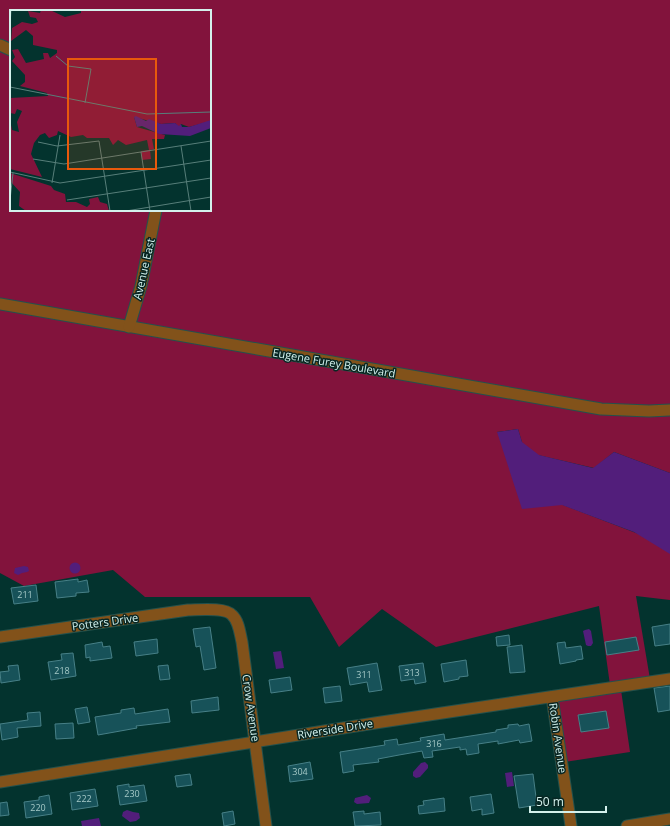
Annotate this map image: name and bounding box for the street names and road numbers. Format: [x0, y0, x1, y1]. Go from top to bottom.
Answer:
street label: Avenue East [129, 237, 158, 301]
street label: Eugene Furey Boulevard [271, 344, 397, 381]
street label: Potters Drive [71, 609, 139, 634]
street label: Crow Avenue [239, 673, 264, 743]
street label: Robin Avenue [546, 702, 571, 774]
street label: Riverside Drive [296, 715, 374, 742]

